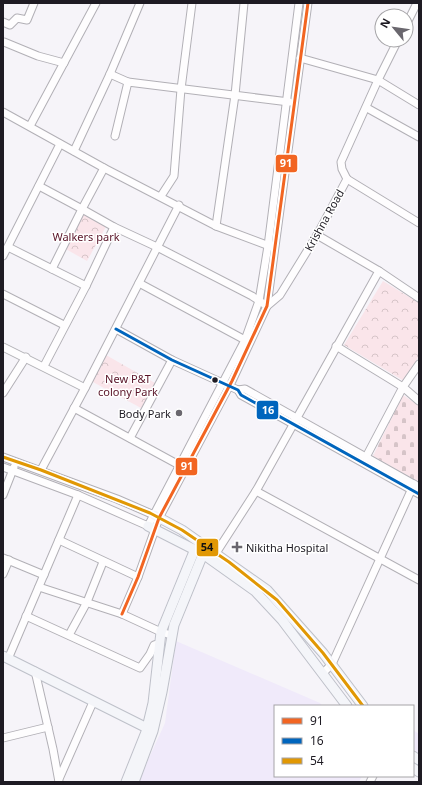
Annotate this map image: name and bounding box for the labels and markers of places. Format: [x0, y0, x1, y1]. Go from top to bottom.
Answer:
unlabelled marker [210, 375, 220, 385]
place label: Body Park [119, 406, 171, 421]
marker: Body Park [174, 408, 184, 418]
place label: Nikitha Hospital [246, 540, 328, 555]
marker: Nikitha Hospital [231, 541, 243, 553]

